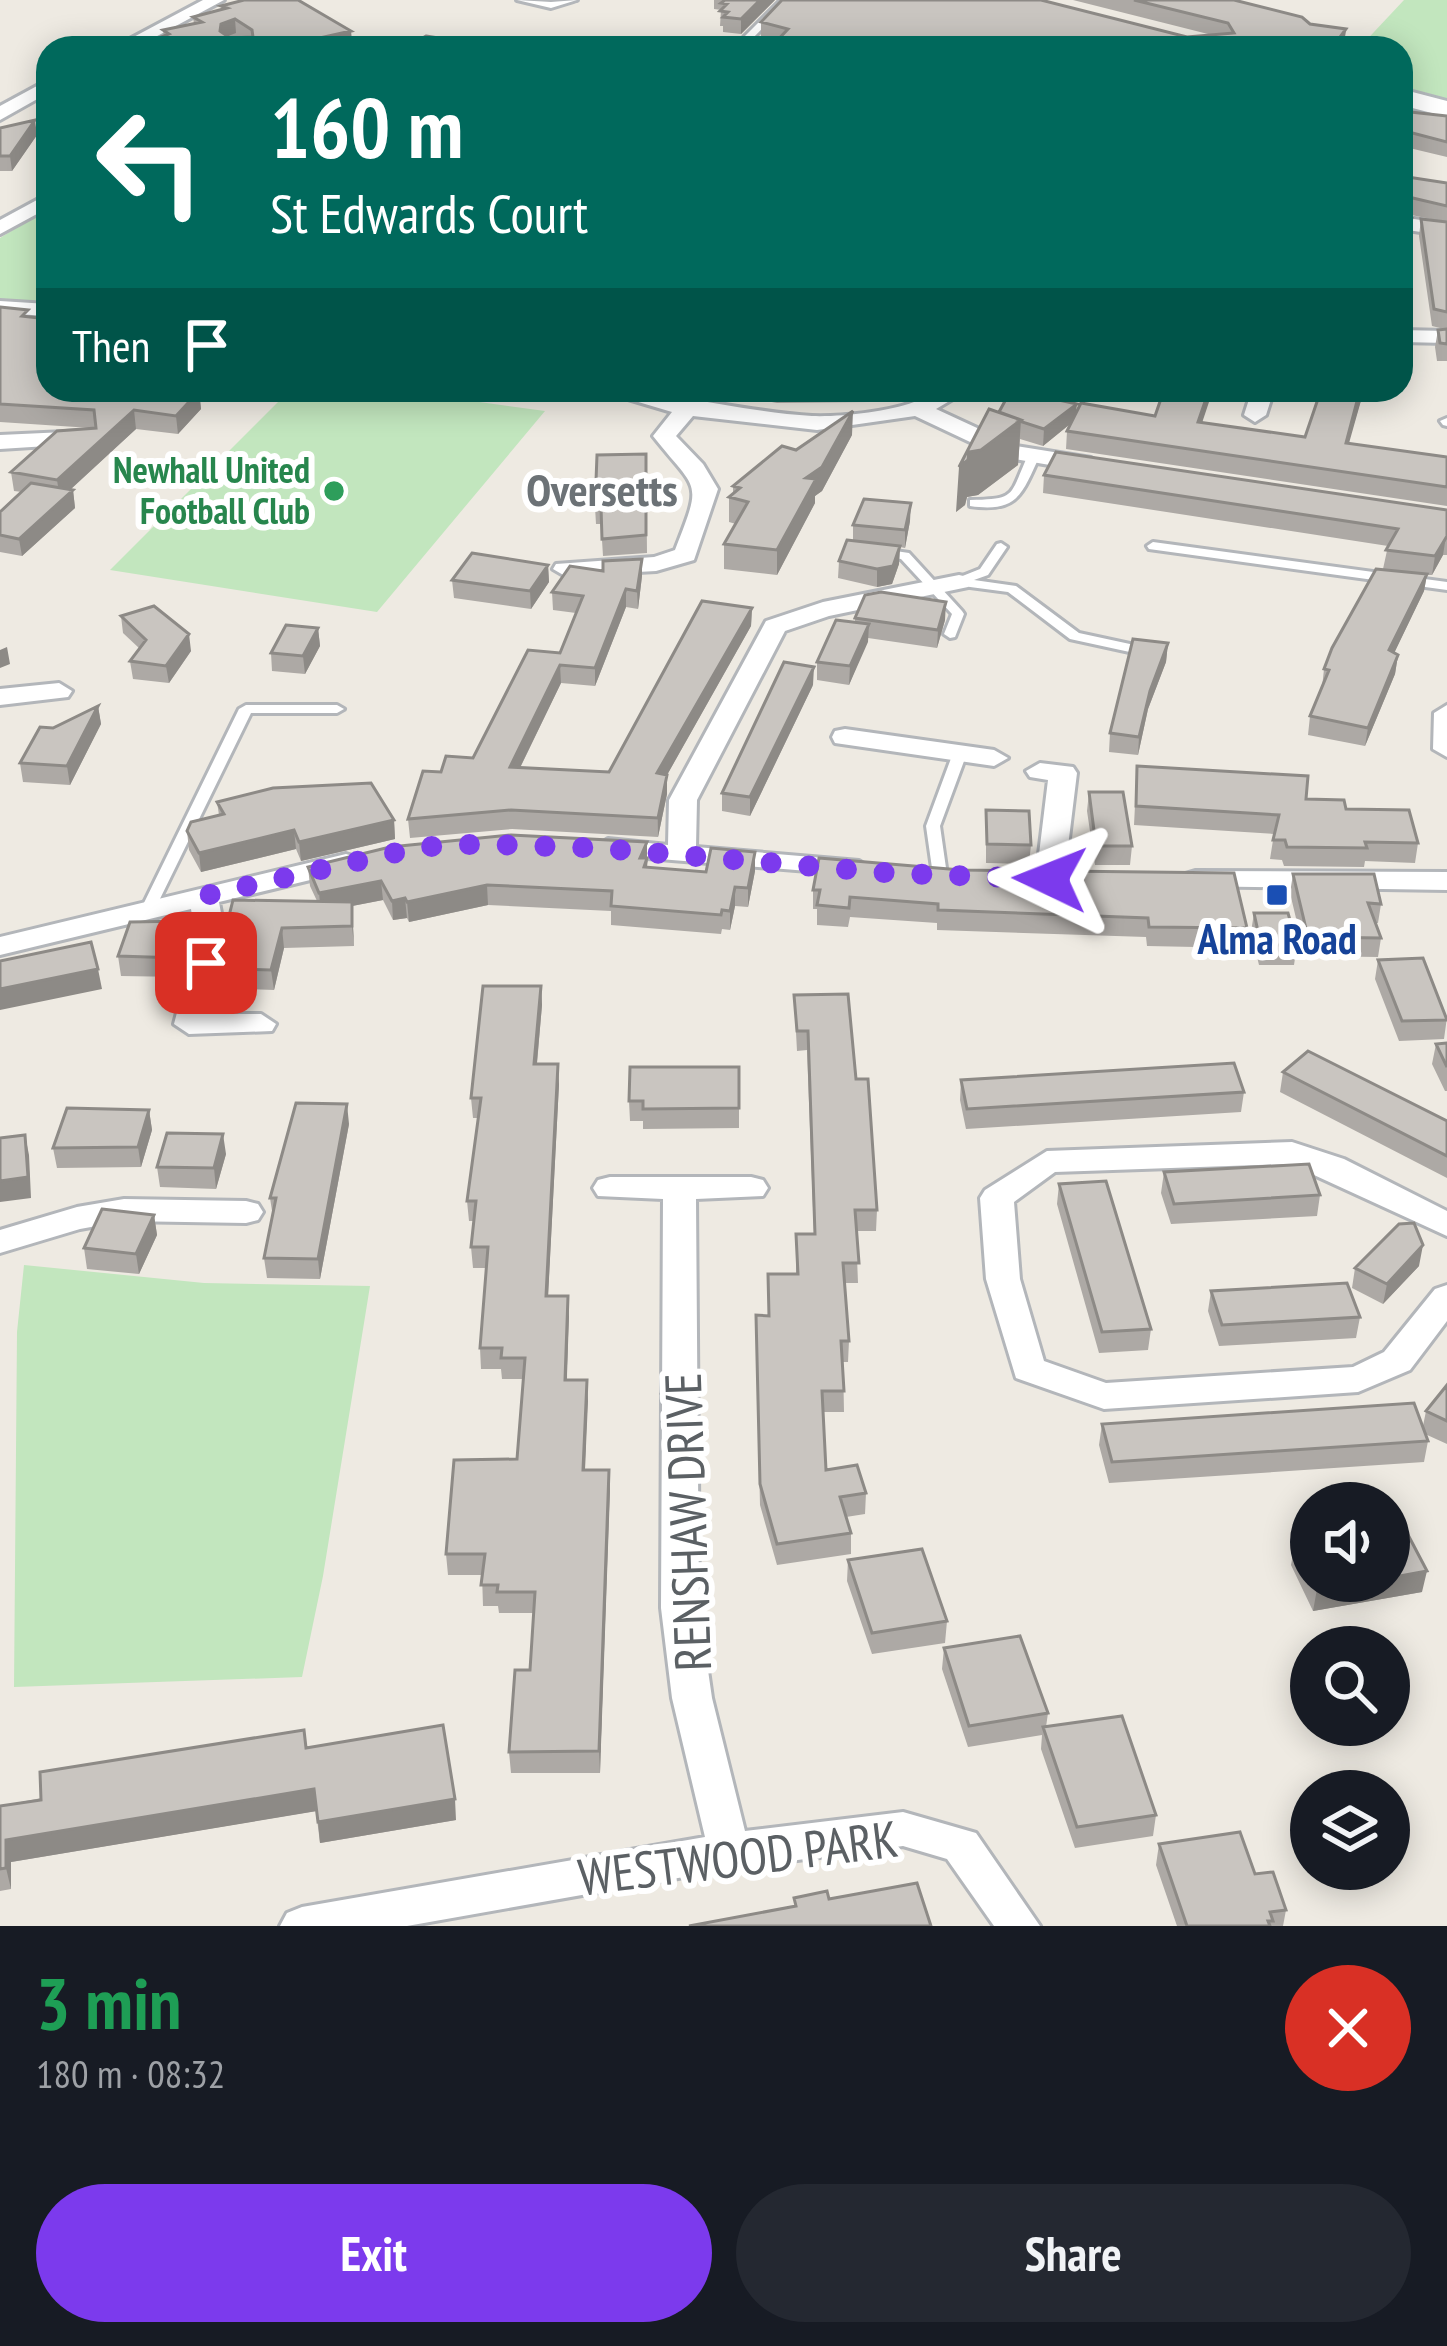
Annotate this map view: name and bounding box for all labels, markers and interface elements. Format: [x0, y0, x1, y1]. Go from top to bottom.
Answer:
text: 160 m [270, 72, 463, 181]
icon: left [72, 84, 228, 240]
text: St Edwards Court [270, 178, 588, 248]
icon: arrive [174, 312, 240, 378]
text: Then [72, 316, 150, 374]
place label: Newhall United Football Club [113, 446, 310, 534]
district label: Oversetts [526, 460, 678, 518]
marker: Newhall United Football Club [321, 478, 347, 504]
position arrow [987, 816, 1113, 942]
marker: Alma Road [1264, 882, 1290, 908]
place label: Alma Road [1196, 911, 1357, 966]
pin [155, 912, 257, 1014]
icon: arrive [173, 930, 239, 996]
street label: RENSHAW DRIVE [649, 1372, 725, 1672]
map controls [1290, 1482, 1410, 1890]
button: sound [1290, 1482, 1410, 1602]
button: search [1290, 1626, 1410, 1746]
button: layers [1290, 1770, 1410, 1890]
street label: WESTWOOD PARK [574, 1805, 901, 1909]
text: 3 min [36, 1956, 181, 2049]
button: close [1285, 1965, 1411, 2091]
text: 180 m · 08:32 [36, 2048, 225, 2099]
button: Exit [36, 2184, 712, 2322]
button: Share [736, 2184, 1411, 2322]

